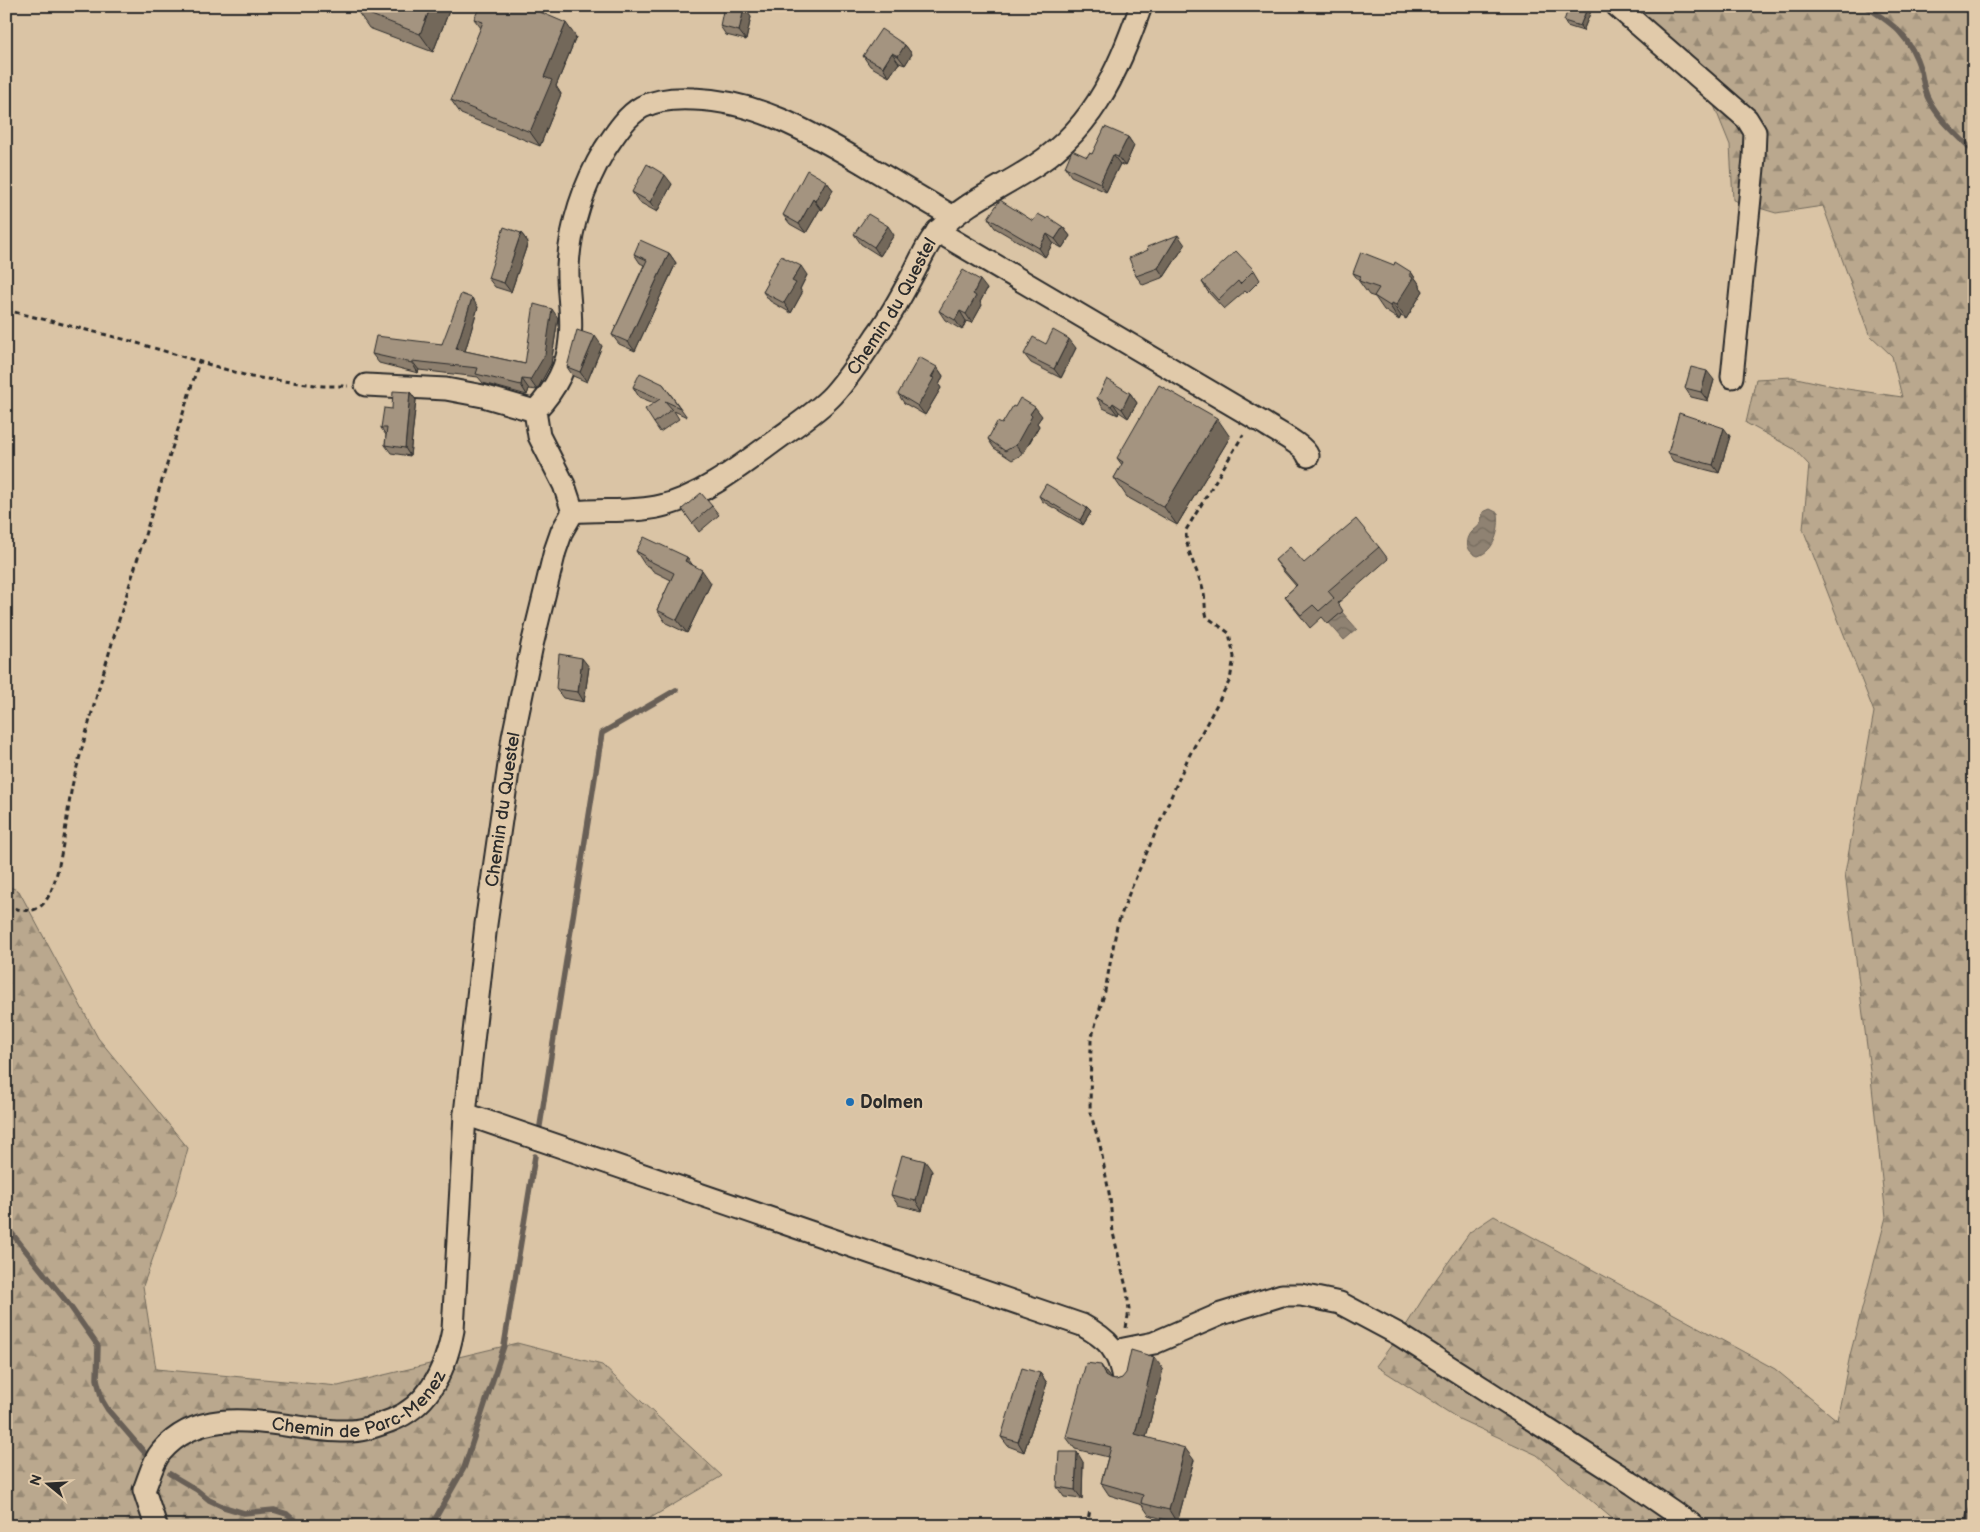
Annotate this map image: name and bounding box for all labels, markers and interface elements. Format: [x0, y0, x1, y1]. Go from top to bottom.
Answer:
street label: Chemin du Questel [842, 234, 940, 379]
street label: Chemin du Questel [481, 730, 524, 888]
place label: Dolmen [860, 1092, 923, 1113]
marker: Dolmen [844, 1096, 856, 1108]
street label: Chemin de Parc-Menez [271, 1367, 450, 1442]
north arrow [22, 1460, 72, 1510]
text: N [26, 1473, 46, 1488]

